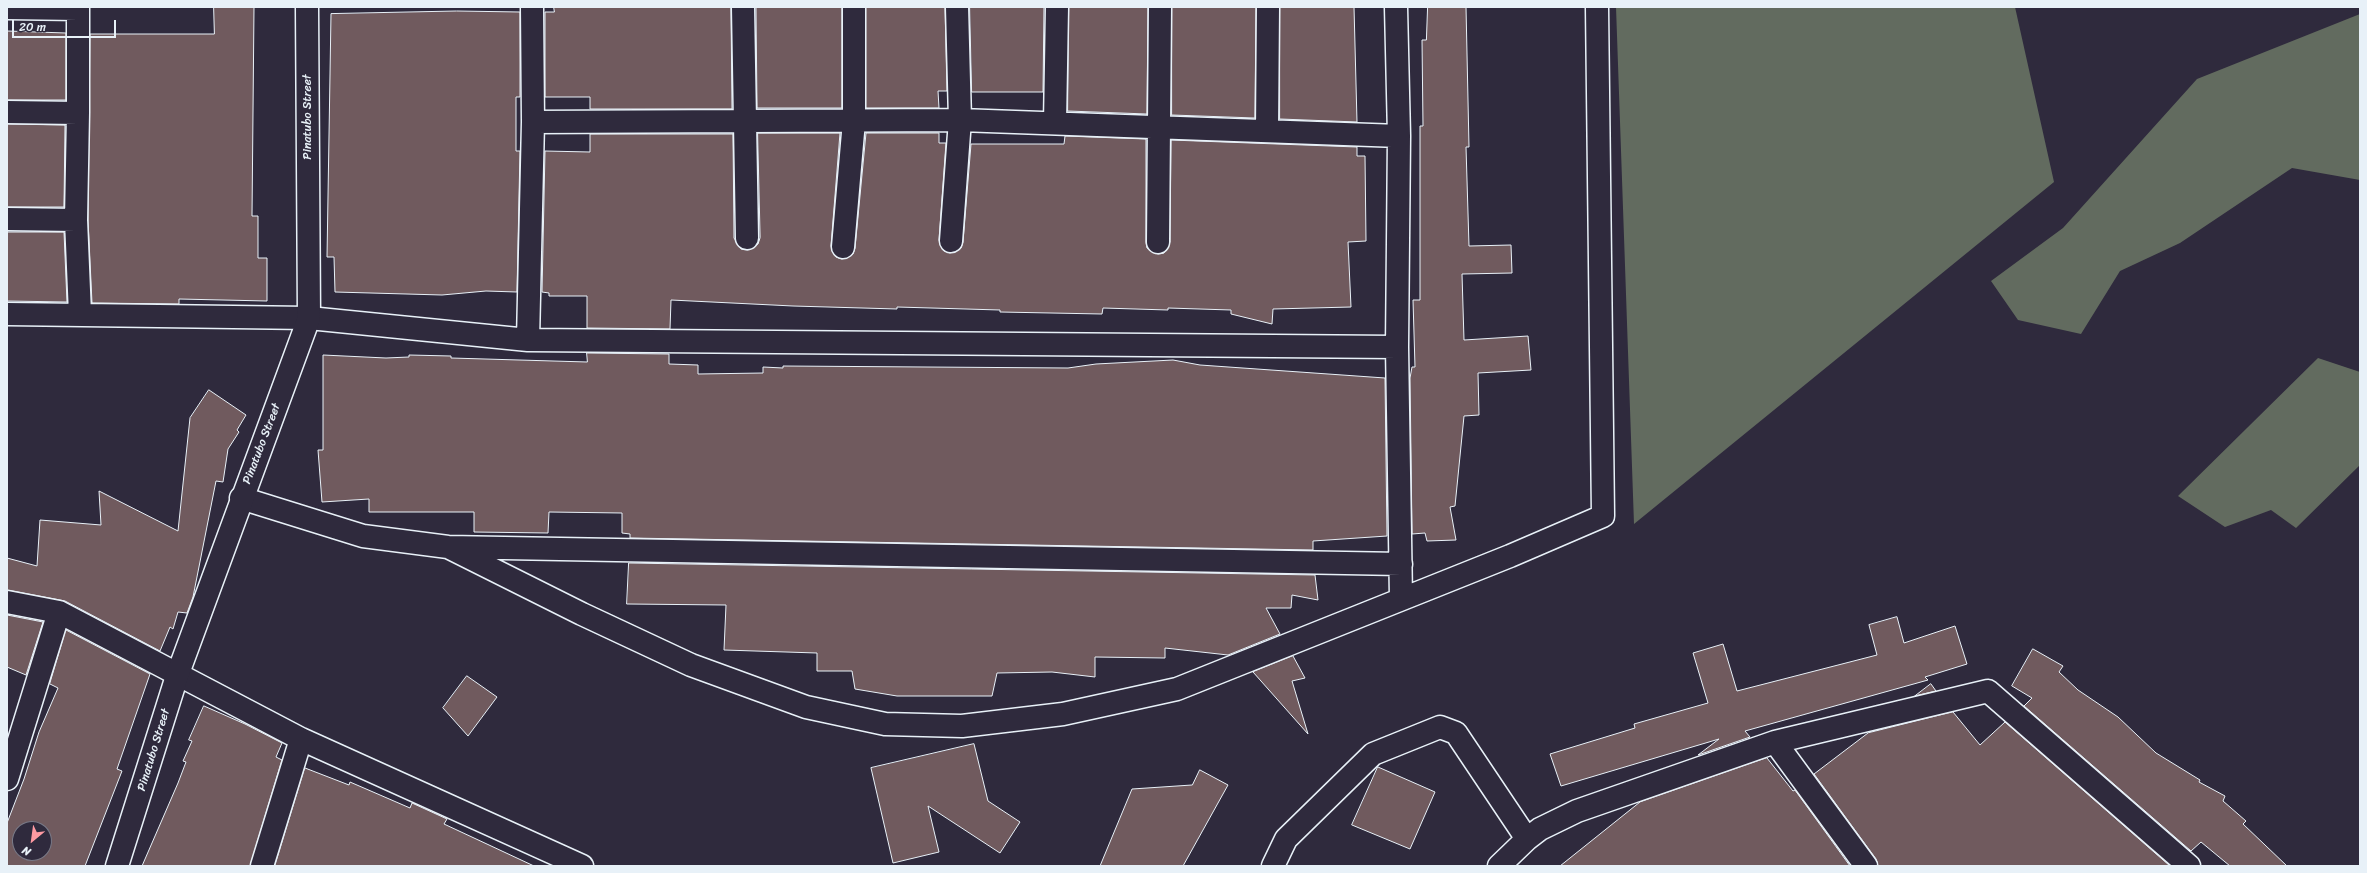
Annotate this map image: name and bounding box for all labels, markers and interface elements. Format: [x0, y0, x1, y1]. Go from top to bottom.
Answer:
scale bar [14, 12, 118, 38]
text: 20 m [19, 16, 46, 38]
street label: Pinatubo Street [301, 74, 315, 160]
street label: Pinatubo Street [240, 402, 284, 486]
street label: Pinatubo Street [135, 707, 173, 793]
north arrow [12, 821, 52, 861]
text: N [18, 841, 34, 861]

